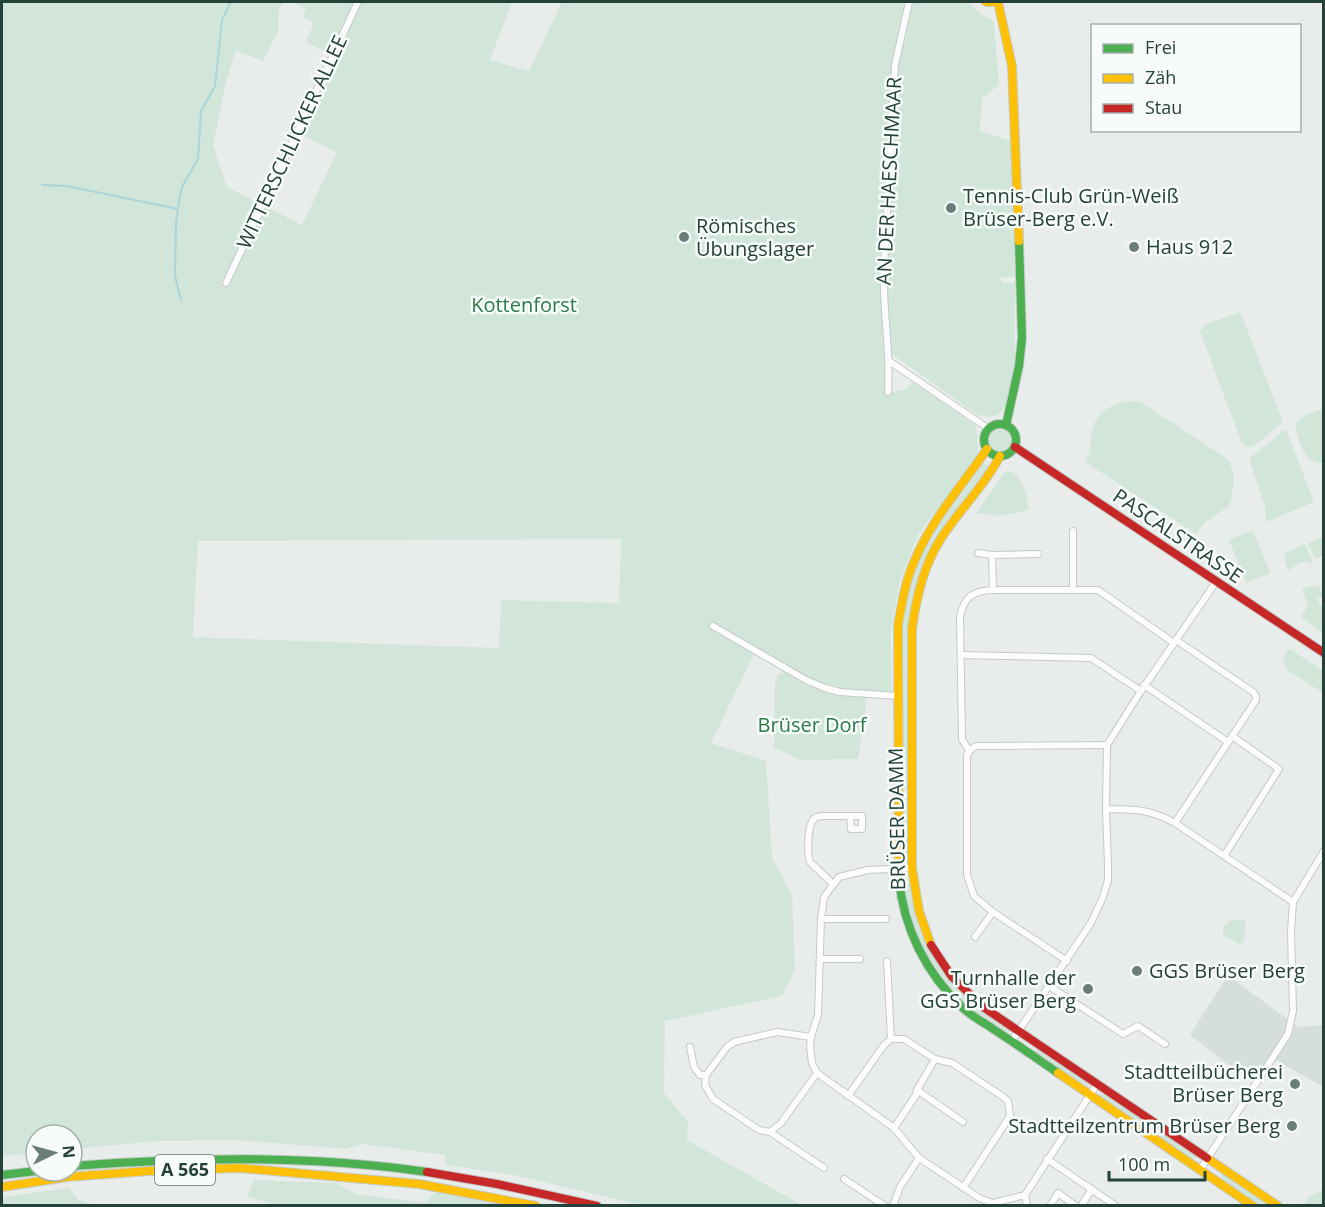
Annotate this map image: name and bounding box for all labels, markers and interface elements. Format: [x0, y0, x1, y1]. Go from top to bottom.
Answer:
legend [1091, 24, 1301, 132]
street label: WITTERSCHLICKER ALLEE [230, 30, 353, 253]
text: Frei [1145, 35, 1176, 59]
text: Zäh [1145, 65, 1176, 89]
street label: AN DER HAESCHMAAR [870, 76, 907, 286]
text: Stau [1145, 95, 1182, 119]
place label: Tennis-Club Grün-Weiß Brüser-Berg e.V. [963, 182, 1179, 232]
marker: Tennis-Club Grün-Weiß Brüser-Berg e.V. [944, 201, 958, 215]
place label: Römisches Übungslager [696, 212, 814, 262]
marker: Römisches Übungslager [677, 230, 691, 244]
place label: Haus 912 [1146, 233, 1233, 260]
marker: Haus 912 [1127, 240, 1141, 254]
park label: Kottenforst [471, 291, 577, 318]
street label: PASCALSTRASSE [1108, 482, 1249, 589]
park label: Brüser Dorf [758, 711, 868, 738]
street label: BRÜSER DAMM [882, 747, 911, 891]
place label: GGS Brüser Berg [1149, 957, 1305, 984]
place label: Turnhalle der GGS Brüser Berg [920, 964, 1076, 1014]
marker: GGS Brüser Berg [1130, 964, 1144, 978]
marker: Turnhalle der GGS Brüser Berg [1081, 982, 1095, 996]
place label: Stadtteilbücherei Brüser Berg [1124, 1058, 1283, 1108]
marker: Stadtteilbücherei Brüser Berg [1288, 1077, 1302, 1091]
place label: Stadtteilzentrum Brüser Berg [1008, 1112, 1280, 1139]
marker: Stadtteilzentrum Brüser Berg [1285, 1119, 1299, 1133]
north arrow [24, 1123, 84, 1183]
text: N [57, 1144, 80, 1159]
scale bar [1109, 1144, 1205, 1182]
text: 100 m [1118, 1152, 1170, 1176]
road number: A 565 [155, 1155, 215, 1185]

